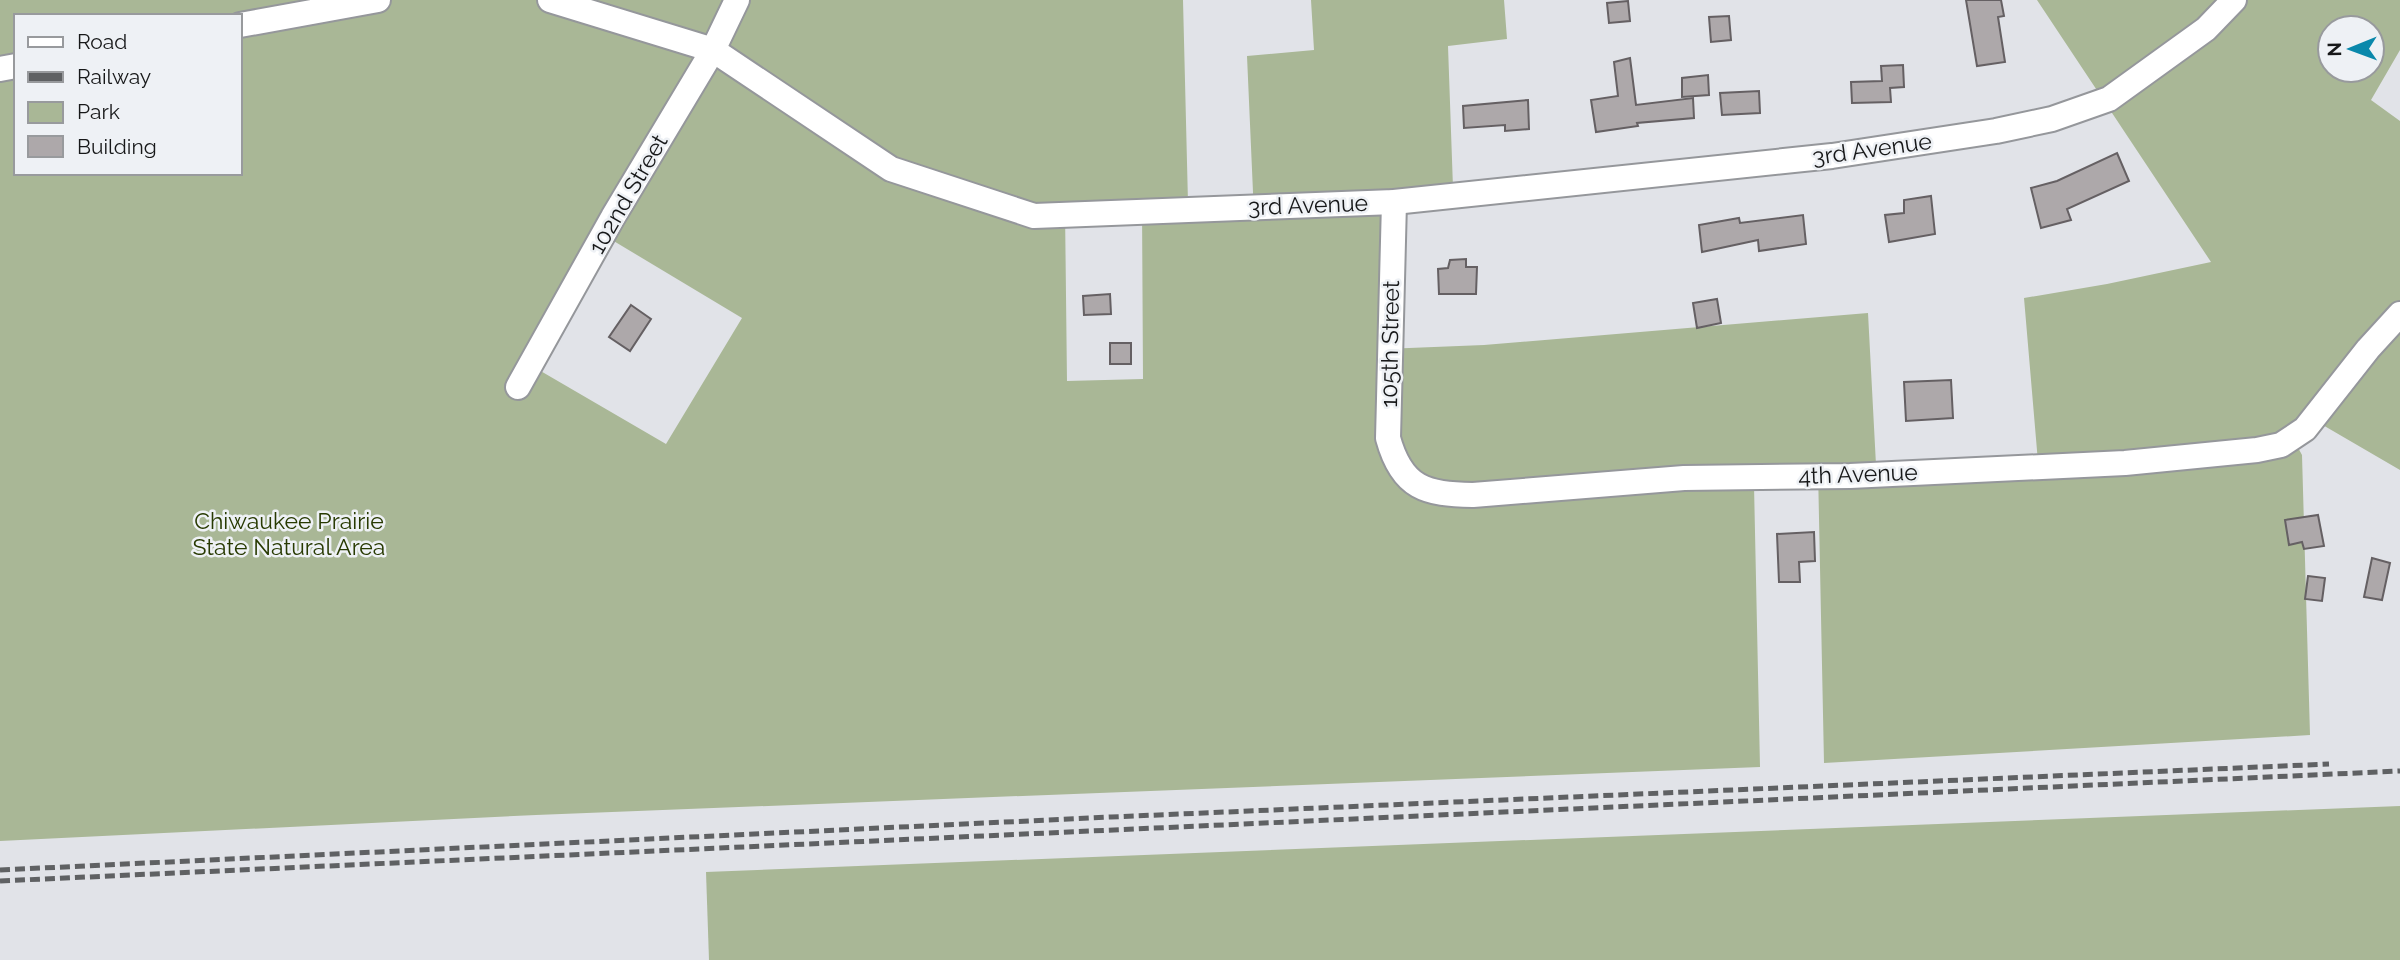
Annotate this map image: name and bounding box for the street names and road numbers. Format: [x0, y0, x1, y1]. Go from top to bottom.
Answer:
street label: 3rd Avenue [1811, 127, 1933, 170]
street label: 102nd Street [583, 129, 673, 258]
street label: 3rd Avenue [1247, 189, 1369, 220]
street label: 105th Street [1375, 280, 1404, 408]
street label: 4th Avenue [1798, 458, 1918, 489]

